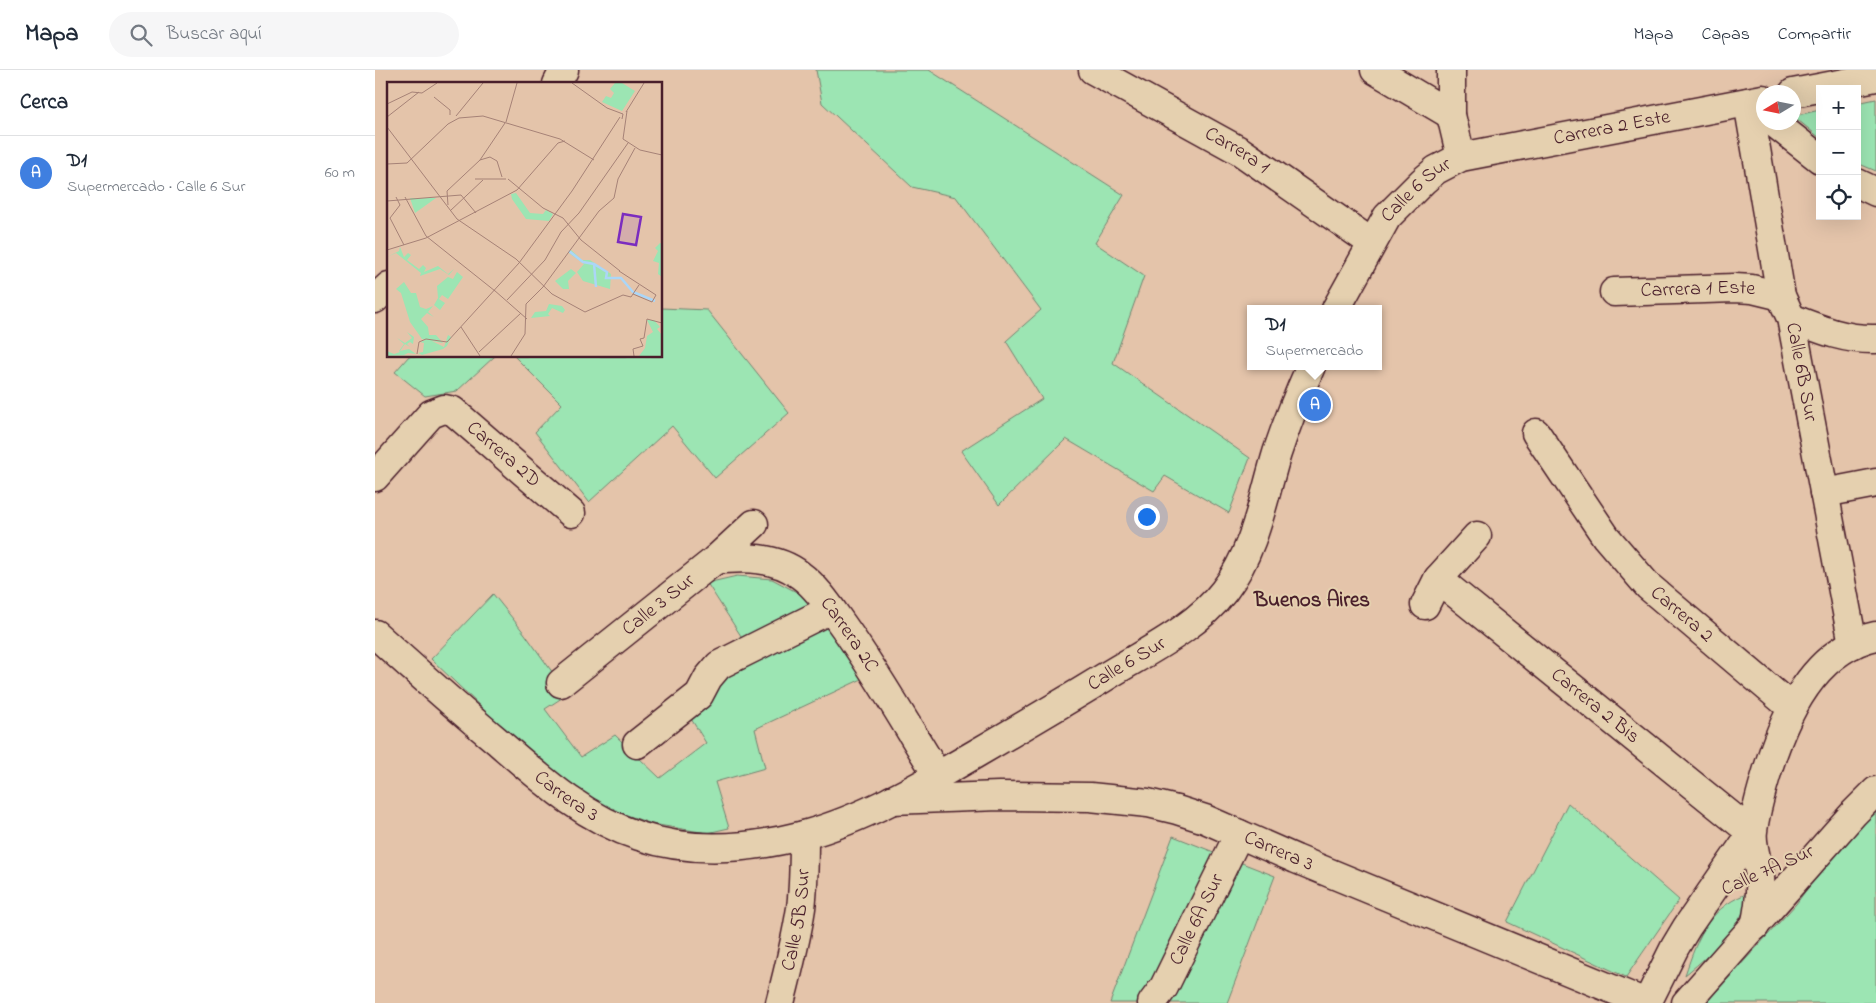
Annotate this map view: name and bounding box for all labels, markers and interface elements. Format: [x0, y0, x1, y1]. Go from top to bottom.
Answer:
search box [109, 12, 459, 57]
text: Mapa [25, 17, 79, 52]
icon: search [127, 21, 155, 49]
text: Buscar aquí [167, 21, 262, 48]
text: Mapa [1633, 22, 1674, 48]
text: Capas [1702, 22, 1750, 48]
text: Compartir [1778, 22, 1851, 48]
inset map [387, 82, 663, 358]
north arrow [1756, 85, 1801, 130]
map controls [1816, 85, 1861, 220]
button: + [1816, 85, 1861, 130]
text: Cerca [20, 88, 68, 118]
street label: Carrera 2 Este [1551, 103, 1673, 153]
street label: Carrera 1 [1199, 120, 1275, 182]
button: − [1816, 130, 1861, 175]
text: D1 [67, 148, 87, 175]
street label: Calle 6 Sur [1374, 150, 1457, 230]
text: A [31, 161, 41, 185]
text: 60 m [325, 161, 355, 185]
text: Supermercado · Calle 6 Sur [67, 175, 246, 199]
button: locate [1816, 175, 1861, 220]
street label: Carrera 1 Este [1640, 273, 1756, 306]
popup [1247, 305, 1382, 370]
text: D1 [1266, 312, 1286, 339]
street label: Calle 6B Sur [1778, 320, 1825, 425]
text: Supermercado [1266, 339, 1363, 363]
pin: A [1299, 386, 1331, 424]
street label: Carrera 2D [460, 414, 547, 495]
your location [1134, 504, 1160, 530]
street label: Calle 3 Sur [616, 566, 702, 643]
street label: Carrera 2 [1644, 579, 1720, 650]
district label: Buenos Aires [1253, 586, 1370, 616]
street label: Carrera 2C [813, 591, 885, 678]
street label: Calle 6 Sur [1082, 629, 1172, 699]
street label: Carrera 2 Bis [1544, 661, 1646, 751]
street label: Carrera 3 [527, 764, 604, 830]
street label: Carrera 3 [1239, 823, 1318, 879]
street label: Calle 7A Sur [1717, 837, 1820, 904]
street label: Calle 5B Sur [774, 868, 818, 974]
street label: Calle 6A Sur [1162, 868, 1232, 971]

